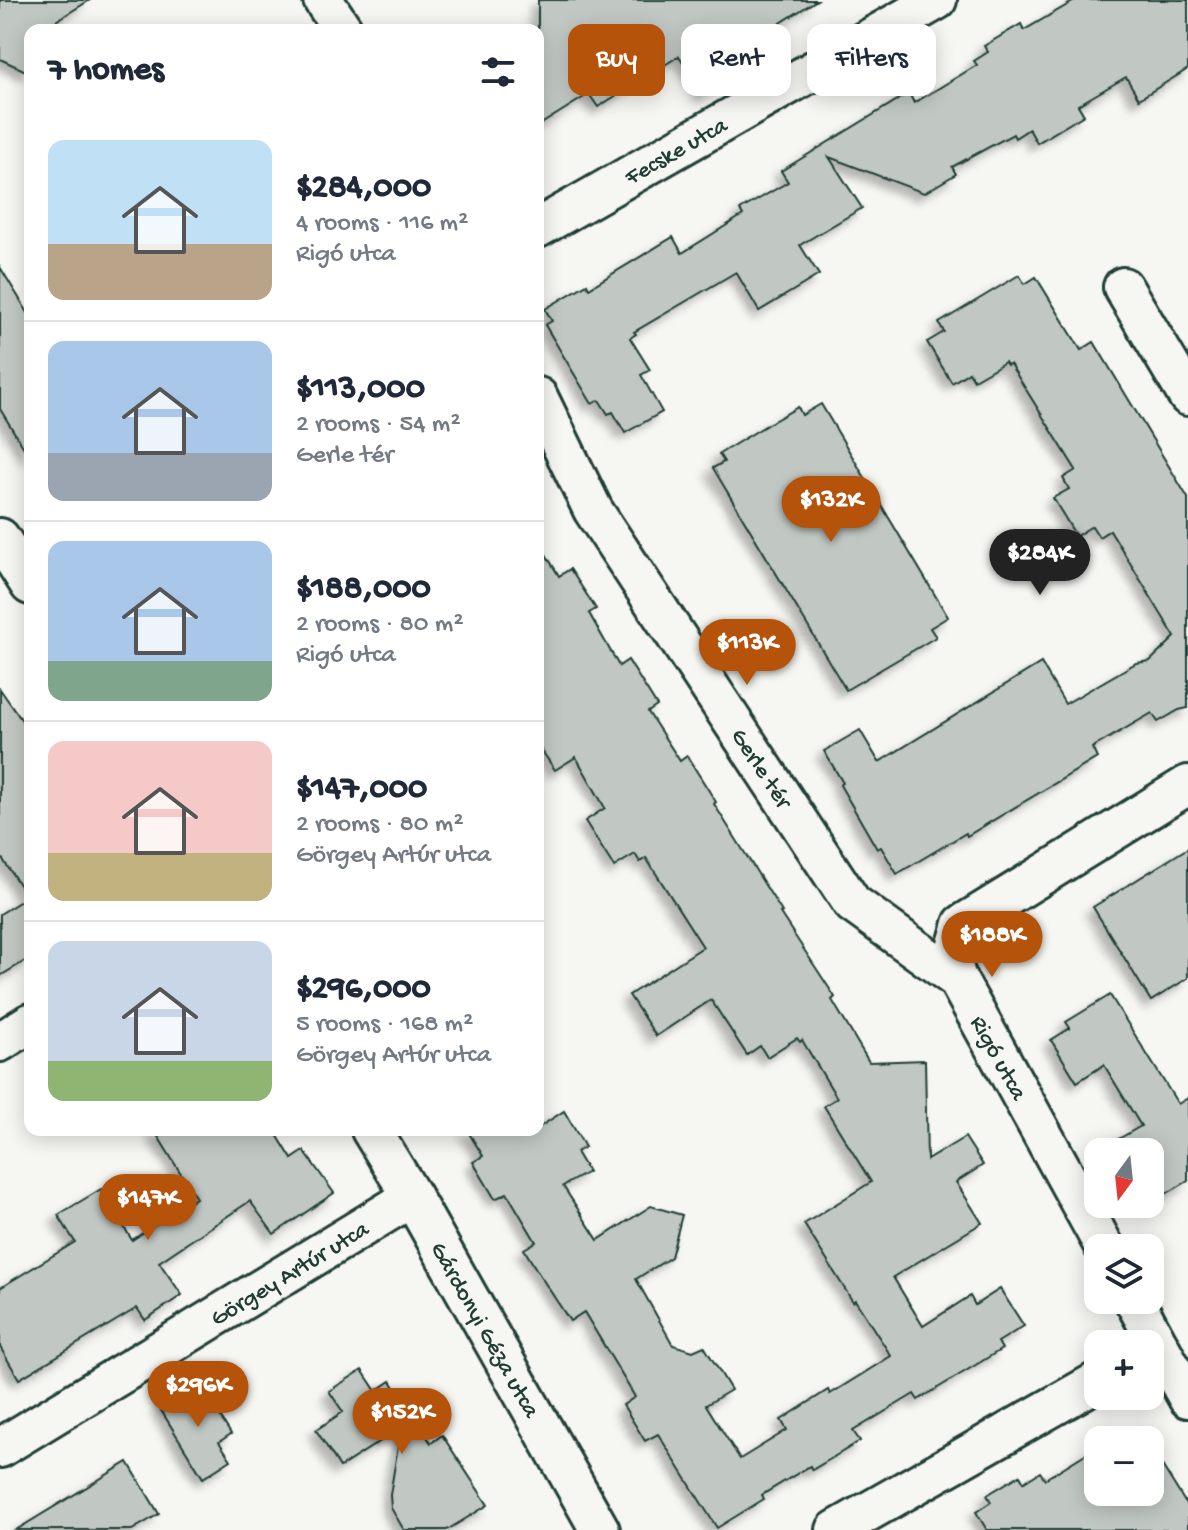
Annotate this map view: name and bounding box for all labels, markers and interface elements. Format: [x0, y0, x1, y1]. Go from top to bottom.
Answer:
chip: Buy [568, 24, 665, 96]
chip: Rent [681, 24, 791, 96]
chip: Filters [807, 24, 936, 96]
icon: filters [476, 50, 520, 94]
text: 7 homes [48, 52, 164, 92]
street label: Fecske utca [620, 112, 734, 194]
text: $284,000 [296, 169, 431, 209]
icon: home [112, 172, 208, 268]
text: 4 rooms · 116 m² [296, 209, 468, 240]
text: Rigó utca [296, 240, 396, 271]
text: $113,000 [296, 370, 425, 410]
icon: home [112, 373, 208, 469]
text: 2 rooms · 54 m² [296, 410, 461, 441]
text: Gerle tér [296, 441, 394, 472]
pin: $132K [775, 476, 887, 544]
text: $132K [800, 486, 862, 517]
pin: $284K [984, 529, 1096, 597]
text: $284K [1007, 539, 1073, 570]
text: $188,000 [296, 570, 431, 610]
icon: home [112, 573, 208, 669]
text: 2 rooms · 80 m² [296, 610, 464, 641]
pin: $113K [691, 619, 803, 687]
text: $113K [717, 629, 777, 660]
text: Rigó utca [296, 641, 396, 672]
street label: Gerle tér [723, 724, 798, 817]
text: $147,000 [296, 770, 427, 810]
icon: home [112, 773, 208, 869]
text: 2 rooms · 80 m² [296, 810, 464, 841]
text: Görgey Artúr utca [296, 841, 491, 872]
pin: $188K [936, 911, 1048, 979]
text: $188K [960, 921, 1025, 952]
text: $296,000 [296, 970, 431, 1010]
icon: home [112, 973, 208, 1069]
text: 5 rooms · 168 m² [296, 1010, 473, 1041]
street label: Rigó utca [962, 1011, 1032, 1107]
text: Görgey Artúr utca [296, 1041, 491, 1072]
north arrow [1084, 1138, 1164, 1218]
map controls [1084, 1138, 1164, 1506]
pin: $147K [92, 1174, 204, 1242]
text: $147K [117, 1184, 179, 1215]
street label: Görgey Artúr utca [206, 1216, 375, 1334]
button: layers [1084, 1234, 1164, 1314]
street label: Gárdonyi Géza utca [422, 1238, 545, 1424]
button: + [1084, 1330, 1164, 1410]
pin: $296K [142, 1361, 254, 1429]
text: $296K [166, 1371, 230, 1402]
pin: $152K [346, 1388, 458, 1456]
text: $152K [371, 1398, 433, 1429]
button: − [1084, 1426, 1164, 1506]

